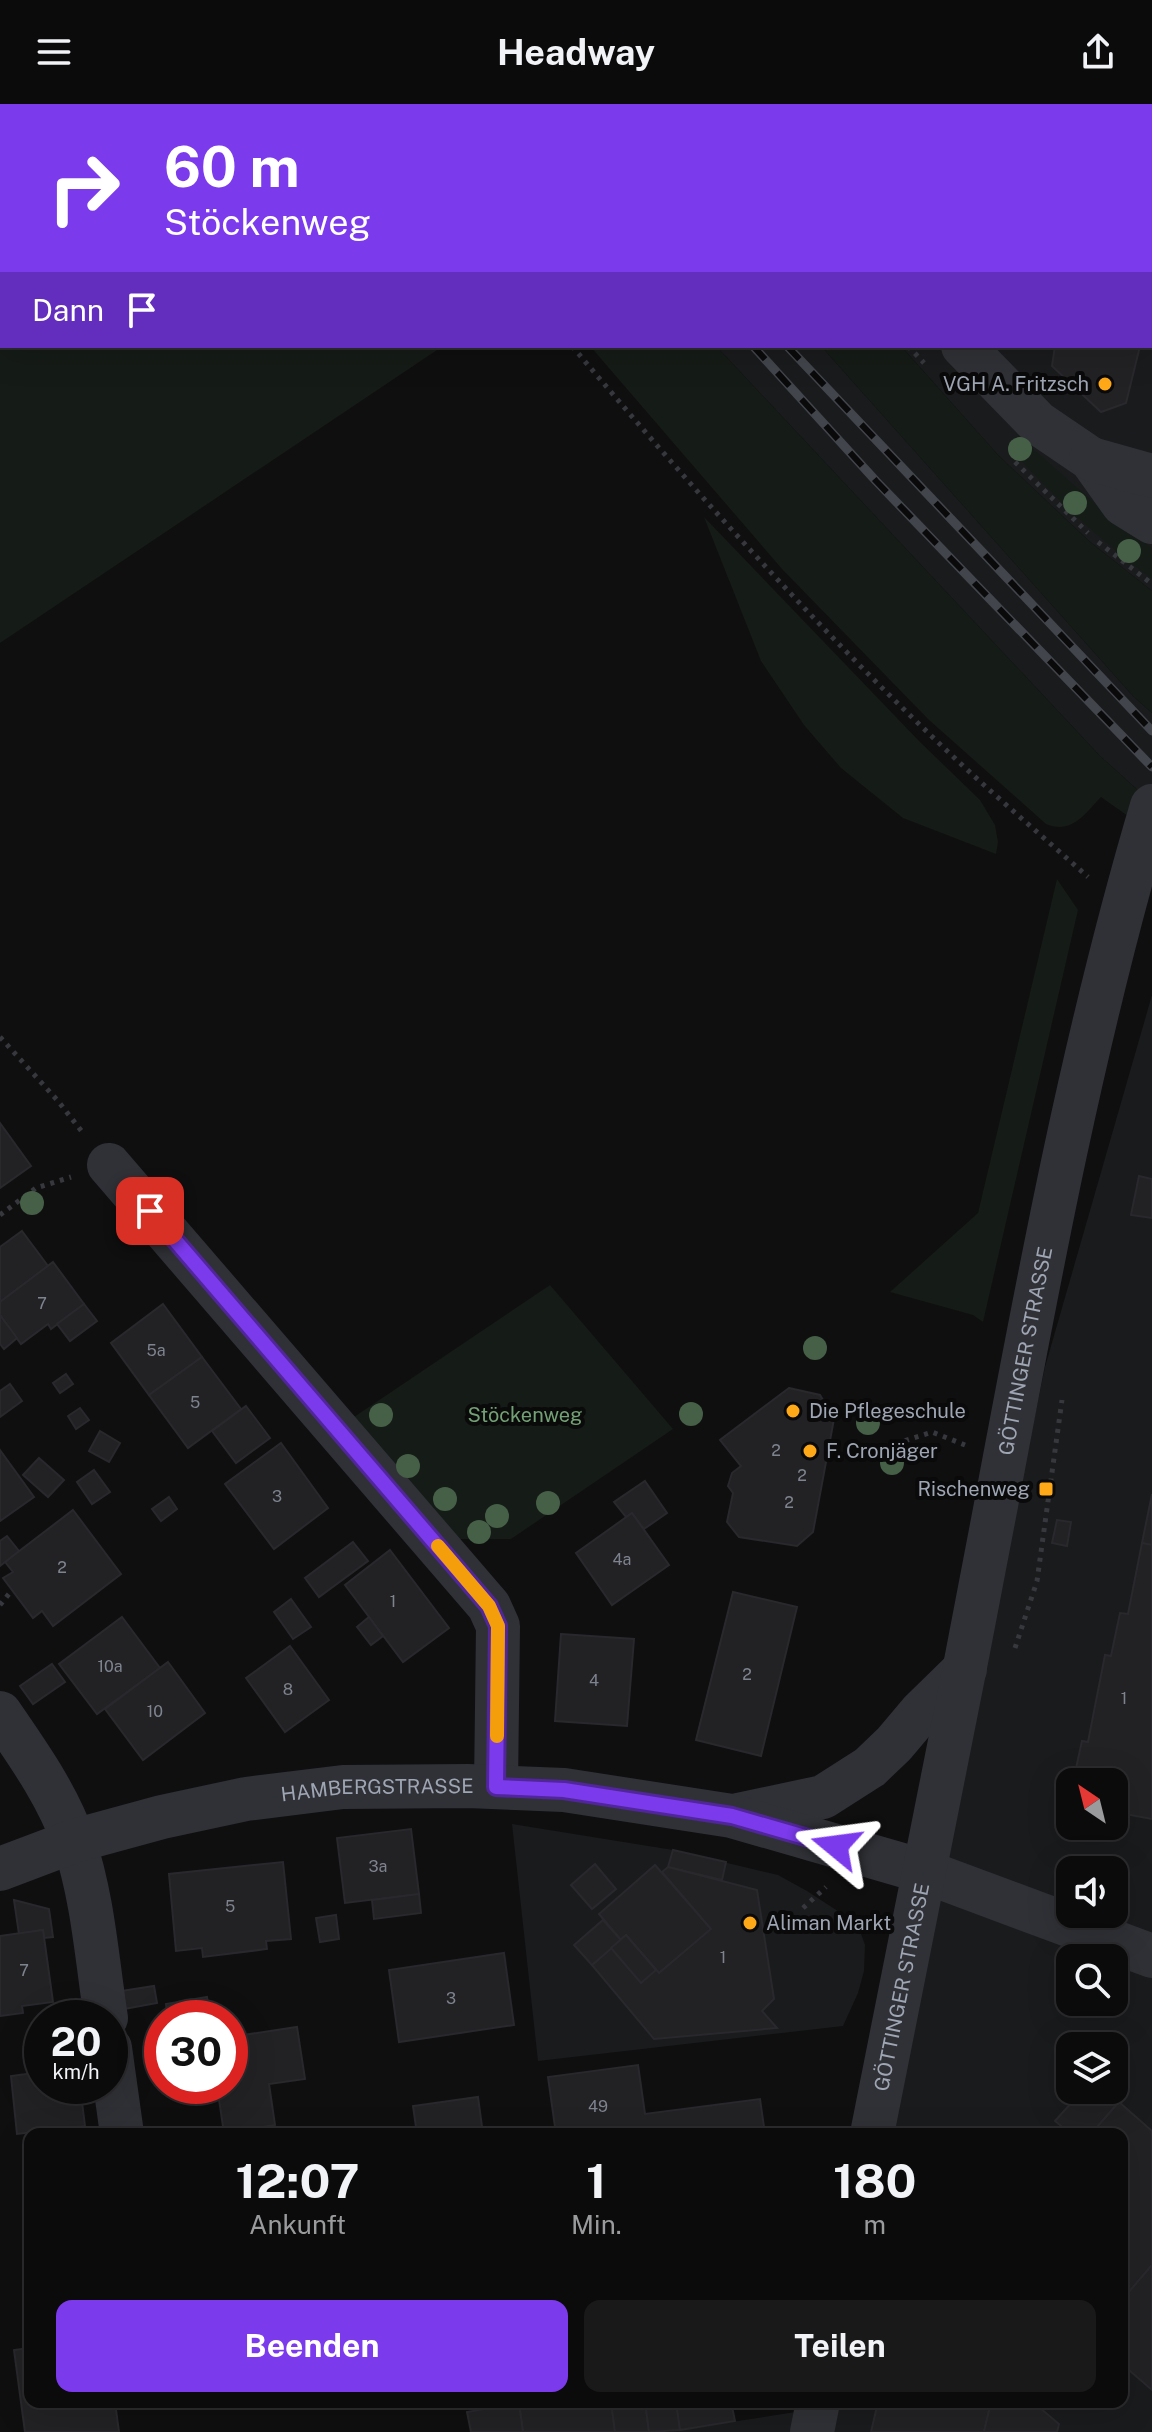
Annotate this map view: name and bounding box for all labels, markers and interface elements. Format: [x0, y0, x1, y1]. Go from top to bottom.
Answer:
icon: menu [32, 30, 76, 74]
icon: share [1076, 30, 1120, 74]
text: Headway [497, 31, 655, 73]
text: 60 m [164, 134, 300, 200]
icon: right [32, 136, 136, 240]
text: Stöckenweg [164, 201, 371, 243]
icon: arrive [120, 288, 164, 332]
text: Dann [32, 292, 104, 328]
place label: VGH A. Fritzsch [943, 372, 1089, 396]
marker: VGH A. Fritzsch [1096, 375, 1114, 393]
pin [116, 1177, 184, 1245]
icon: arrive [128, 1189, 172, 1233]
street label: GÖTTINGER STRASSE [994, 1244, 1057, 1457]
house number: 7 [37, 1294, 47, 1313]
house number: 5a [146, 1341, 166, 1360]
house number: 5 [190, 1393, 200, 1412]
place label: Die Pflegeschule [809, 1399, 966, 1423]
marker: Die Pflegeschule [784, 1402, 802, 1420]
park label: Stöckenweg [468, 1403, 582, 1427]
place label: F. Cronjäger [826, 1439, 938, 1463]
house number: 2 [771, 1441, 781, 1460]
marker: F. Cronjäger [801, 1442, 819, 1460]
house number: 2 [797, 1466, 807, 1485]
place label: Rischenweg [918, 1477, 1030, 1501]
marker: Rischenweg [1037, 1480, 1055, 1498]
house number: 3 [272, 1487, 282, 1506]
house number: 2 [784, 1493, 794, 1512]
house number: 4a [613, 1550, 631, 1569]
house number: 2 [57, 1558, 67, 1577]
house number: 1 [390, 1592, 396, 1611]
house number: 10a [97, 1657, 123, 1676]
house number: 2 [742, 1665, 752, 1684]
house number: 4 [589, 1671, 599, 1690]
house number: 8 [283, 1680, 293, 1699]
house number: 1 [1121, 1689, 1127, 1708]
house number: 10 [147, 1702, 163, 1721]
north arrow [1056, 1768, 1128, 1840]
map controls [1056, 1768, 1128, 2104]
street label: HAMBERGSTRASSE [279, 1774, 474, 1807]
position arrow [794, 1804, 878, 1888]
button: sound [1056, 1856, 1128, 1928]
house number: 3a [369, 1857, 387, 1876]
street label: GÖTTINGER STRASSE [869, 1881, 934, 2093]
house number: 5 [225, 1897, 235, 1916]
place label: Aliman Markt [766, 1911, 891, 1935]
marker: Aliman Markt [741, 1914, 759, 1932]
button: search [1056, 1944, 1128, 2016]
house number: 1 [720, 1948, 726, 1967]
house number: 7 [19, 1961, 29, 1980]
house number: 3 [446, 1989, 456, 2008]
speed limit sign: 30 [144, 2000, 248, 2104]
text: 20 [50, 2018, 102, 2065]
button: layers [1056, 2032, 1128, 2104]
text: km/h [52, 2060, 100, 2084]
house number: 49 [588, 2097, 608, 2116]
text: 12:07 [235, 2152, 360, 2209]
text: 1 [586, 2152, 607, 2209]
text: 180 [833, 2152, 917, 2209]
text: Ankunft [249, 2209, 346, 2240]
text: Min. [571, 2209, 622, 2240]
text: m [864, 2209, 886, 2240]
button: Beenden [56, 2300, 568, 2392]
button: Teilen [584, 2300, 1096, 2392]

